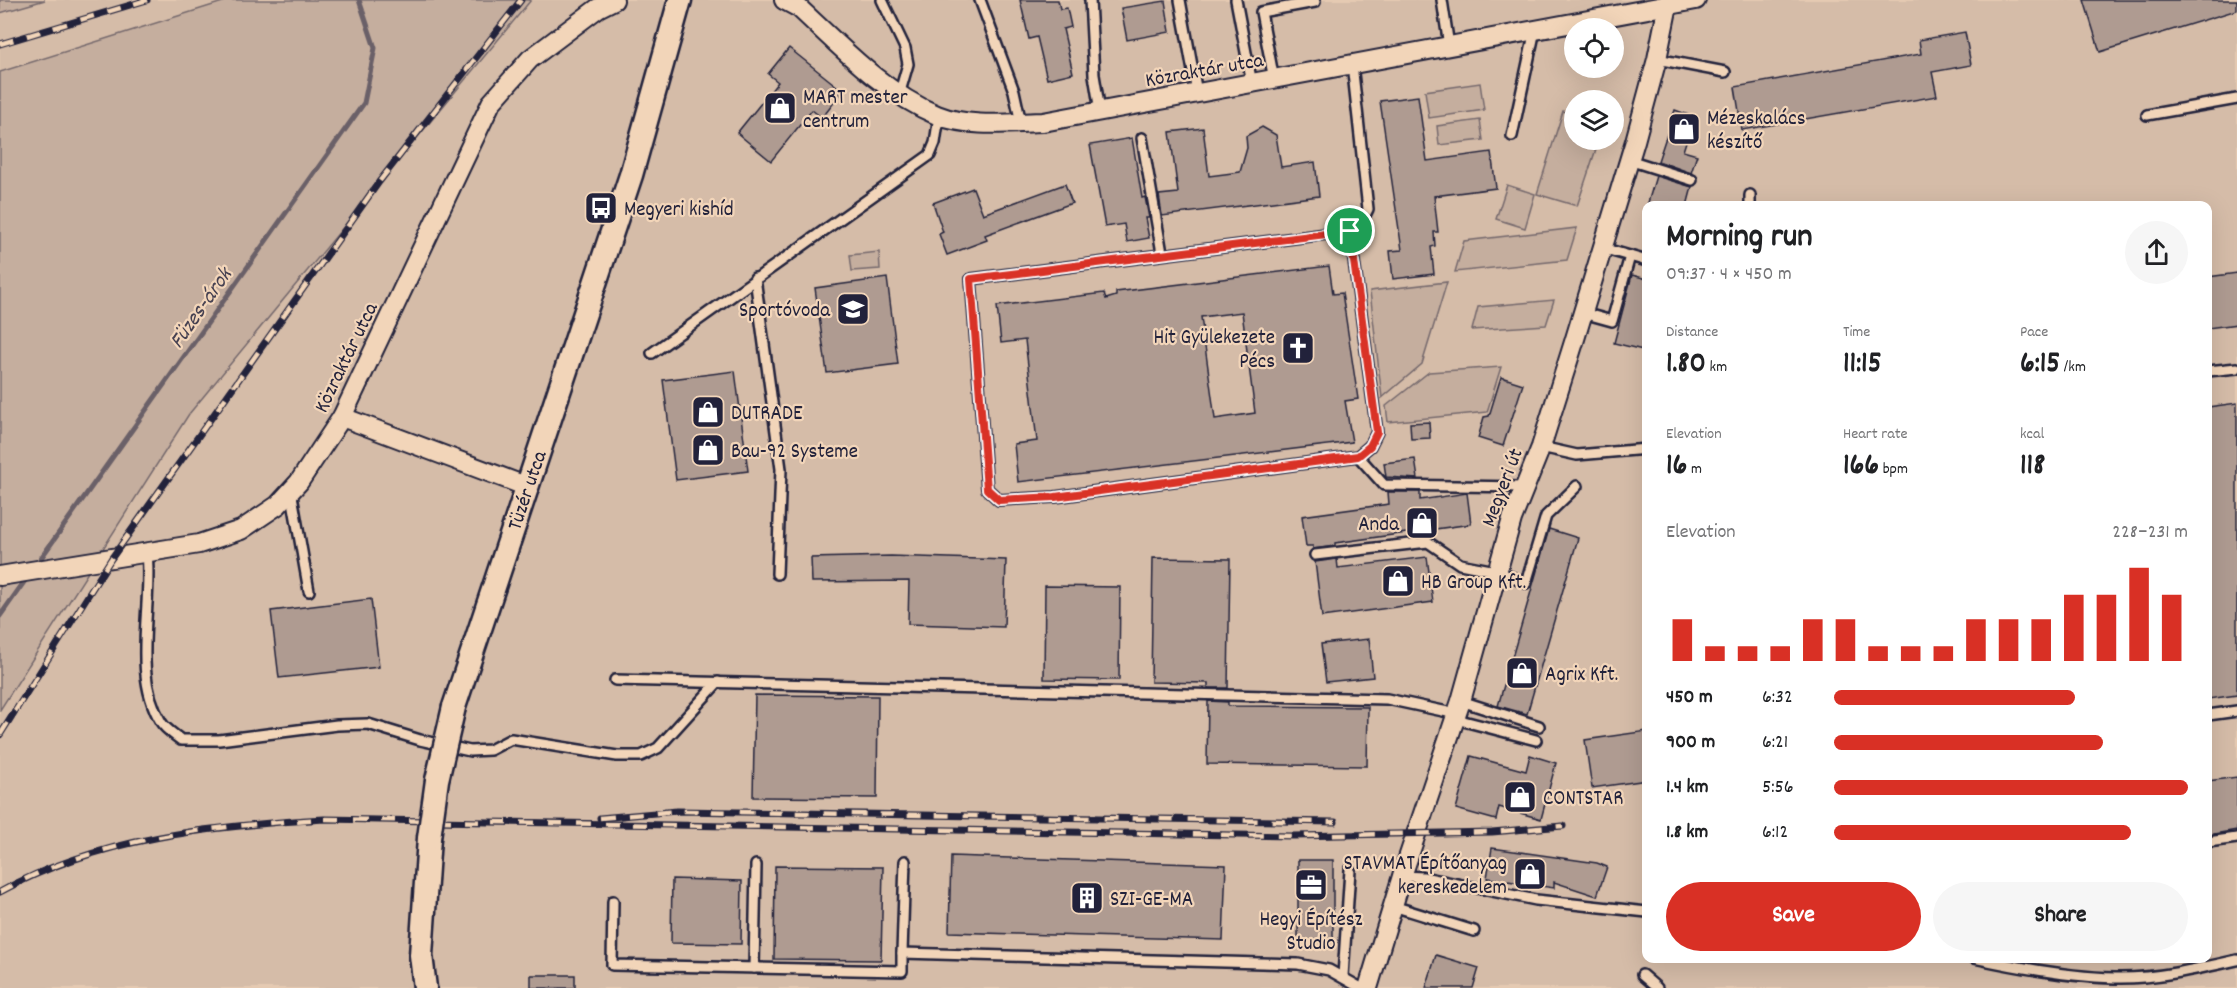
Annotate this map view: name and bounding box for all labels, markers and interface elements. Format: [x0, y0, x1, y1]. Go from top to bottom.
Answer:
map controls [1564, 18, 1624, 150]
button: locate [1564, 18, 1624, 78]
street label: Közraktár utca [1143, 47, 1267, 97]
place label: MART mester centrum [803, 84, 908, 138]
shop icon: MART mester centrum [762, 90, 798, 126]
button: layers [1564, 90, 1624, 150]
place label: Mézeskalács készítő [1707, 105, 1806, 159]
shop icon: Mézeskalács készítő [1666, 111, 1702, 147]
bus stop icon: Megyeri kishíd [583, 190, 619, 226]
place label: Megyeri kishíd [624, 196, 734, 226]
pin [1324, 205, 1375, 256]
icon: arrive [1333, 214, 1366, 247]
text: Morning run [1666, 215, 1813, 262]
button: share [2125, 221, 2188, 284]
water label: Füzes-árok [163, 261, 242, 356]
text: 09:37 · 4 × 450 m [1666, 261, 1792, 289]
school or university icon: Sportóvoda [835, 291, 871, 327]
street label: Közraktár utca [308, 297, 388, 418]
place label: Sportóvoda [739, 297, 831, 327]
text: Distance [1666, 321, 1718, 344]
text: Time [1843, 321, 1870, 344]
text: Pace [2020, 321, 2048, 344]
place label: Hit Gyülekezete Pécs [1153, 324, 1275, 378]
church icon: Hit Gyülekezete Pécs [1280, 330, 1316, 366]
text: 1.80 [1666, 344, 1706, 387]
text: 11:15 [1843, 344, 1882, 387]
text: 6:15 [2020, 344, 2060, 387]
text: km [1706, 356, 1727, 379]
text: /km [2060, 356, 2086, 379]
shop icon: DUTRADE [690, 394, 726, 430]
place label: DUTRADE [731, 400, 803, 430]
text: Elevation [1666, 423, 1722, 446]
text: Heart rate [1843, 423, 1908, 446]
text: kcal [2020, 423, 2044, 446]
shop icon: Bau-92 Systeme [690, 432, 726, 468]
place label: Bau-92 Systeme [731, 438, 858, 468]
street label: Megyeri út [1475, 444, 1533, 532]
street label: Tüzér utca [501, 446, 557, 535]
text: 16 [1666, 446, 1687, 489]
text: 166 [1843, 446, 1879, 489]
text: 118 [2020, 446, 2045, 489]
text: m [1687, 458, 1702, 481]
text: bpm [1879, 458, 1908, 481]
shop icon: Anda [1404, 505, 1440, 541]
place label: Anda [1358, 511, 1400, 541]
text: Elevation [1666, 519, 1736, 547]
text: 228–231 m [2112, 519, 2188, 547]
shop icon: HB Group Kft. [1380, 563, 1416, 599]
place label: HB Group Kft. [1421, 569, 1526, 599]
shop icon: Agrix Kft. [1504, 655, 1540, 691]
place label: Agrix Kft. [1545, 661, 1618, 691]
text: 450 m [1666, 684, 1713, 712]
text: 6:32 [1762, 684, 1793, 712]
text: 900 m [1666, 729, 1715, 757]
text: 6:21 [1762, 729, 1788, 757]
text: 1.4 km [1666, 774, 1709, 802]
text: 5:56 [1762, 774, 1794, 802]
shop icon: CONTSTAR [1502, 779, 1538, 815]
place label: CONTSTAR [1543, 785, 1624, 815]
text: 1.8 km [1666, 819, 1708, 847]
text: 6:12 [1762, 819, 1788, 847]
place label: STAVMAT Építőanyag kereskedelem [1344, 850, 1507, 904]
shop icon: STAVMAT Építőanyag kereskedelem [1512, 856, 1548, 892]
office icon: Hegyi Építész Studio [1293, 867, 1329, 903]
building icon: SZI-GE-MA [1069, 880, 1105, 916]
button: Save [1666, 882, 1921, 951]
button: Share [1933, 882, 2188, 951]
place label: SZI-GE-MA [1110, 886, 1193, 916]
place label: Hegyi Építész Studio [1259, 906, 1363, 960]

